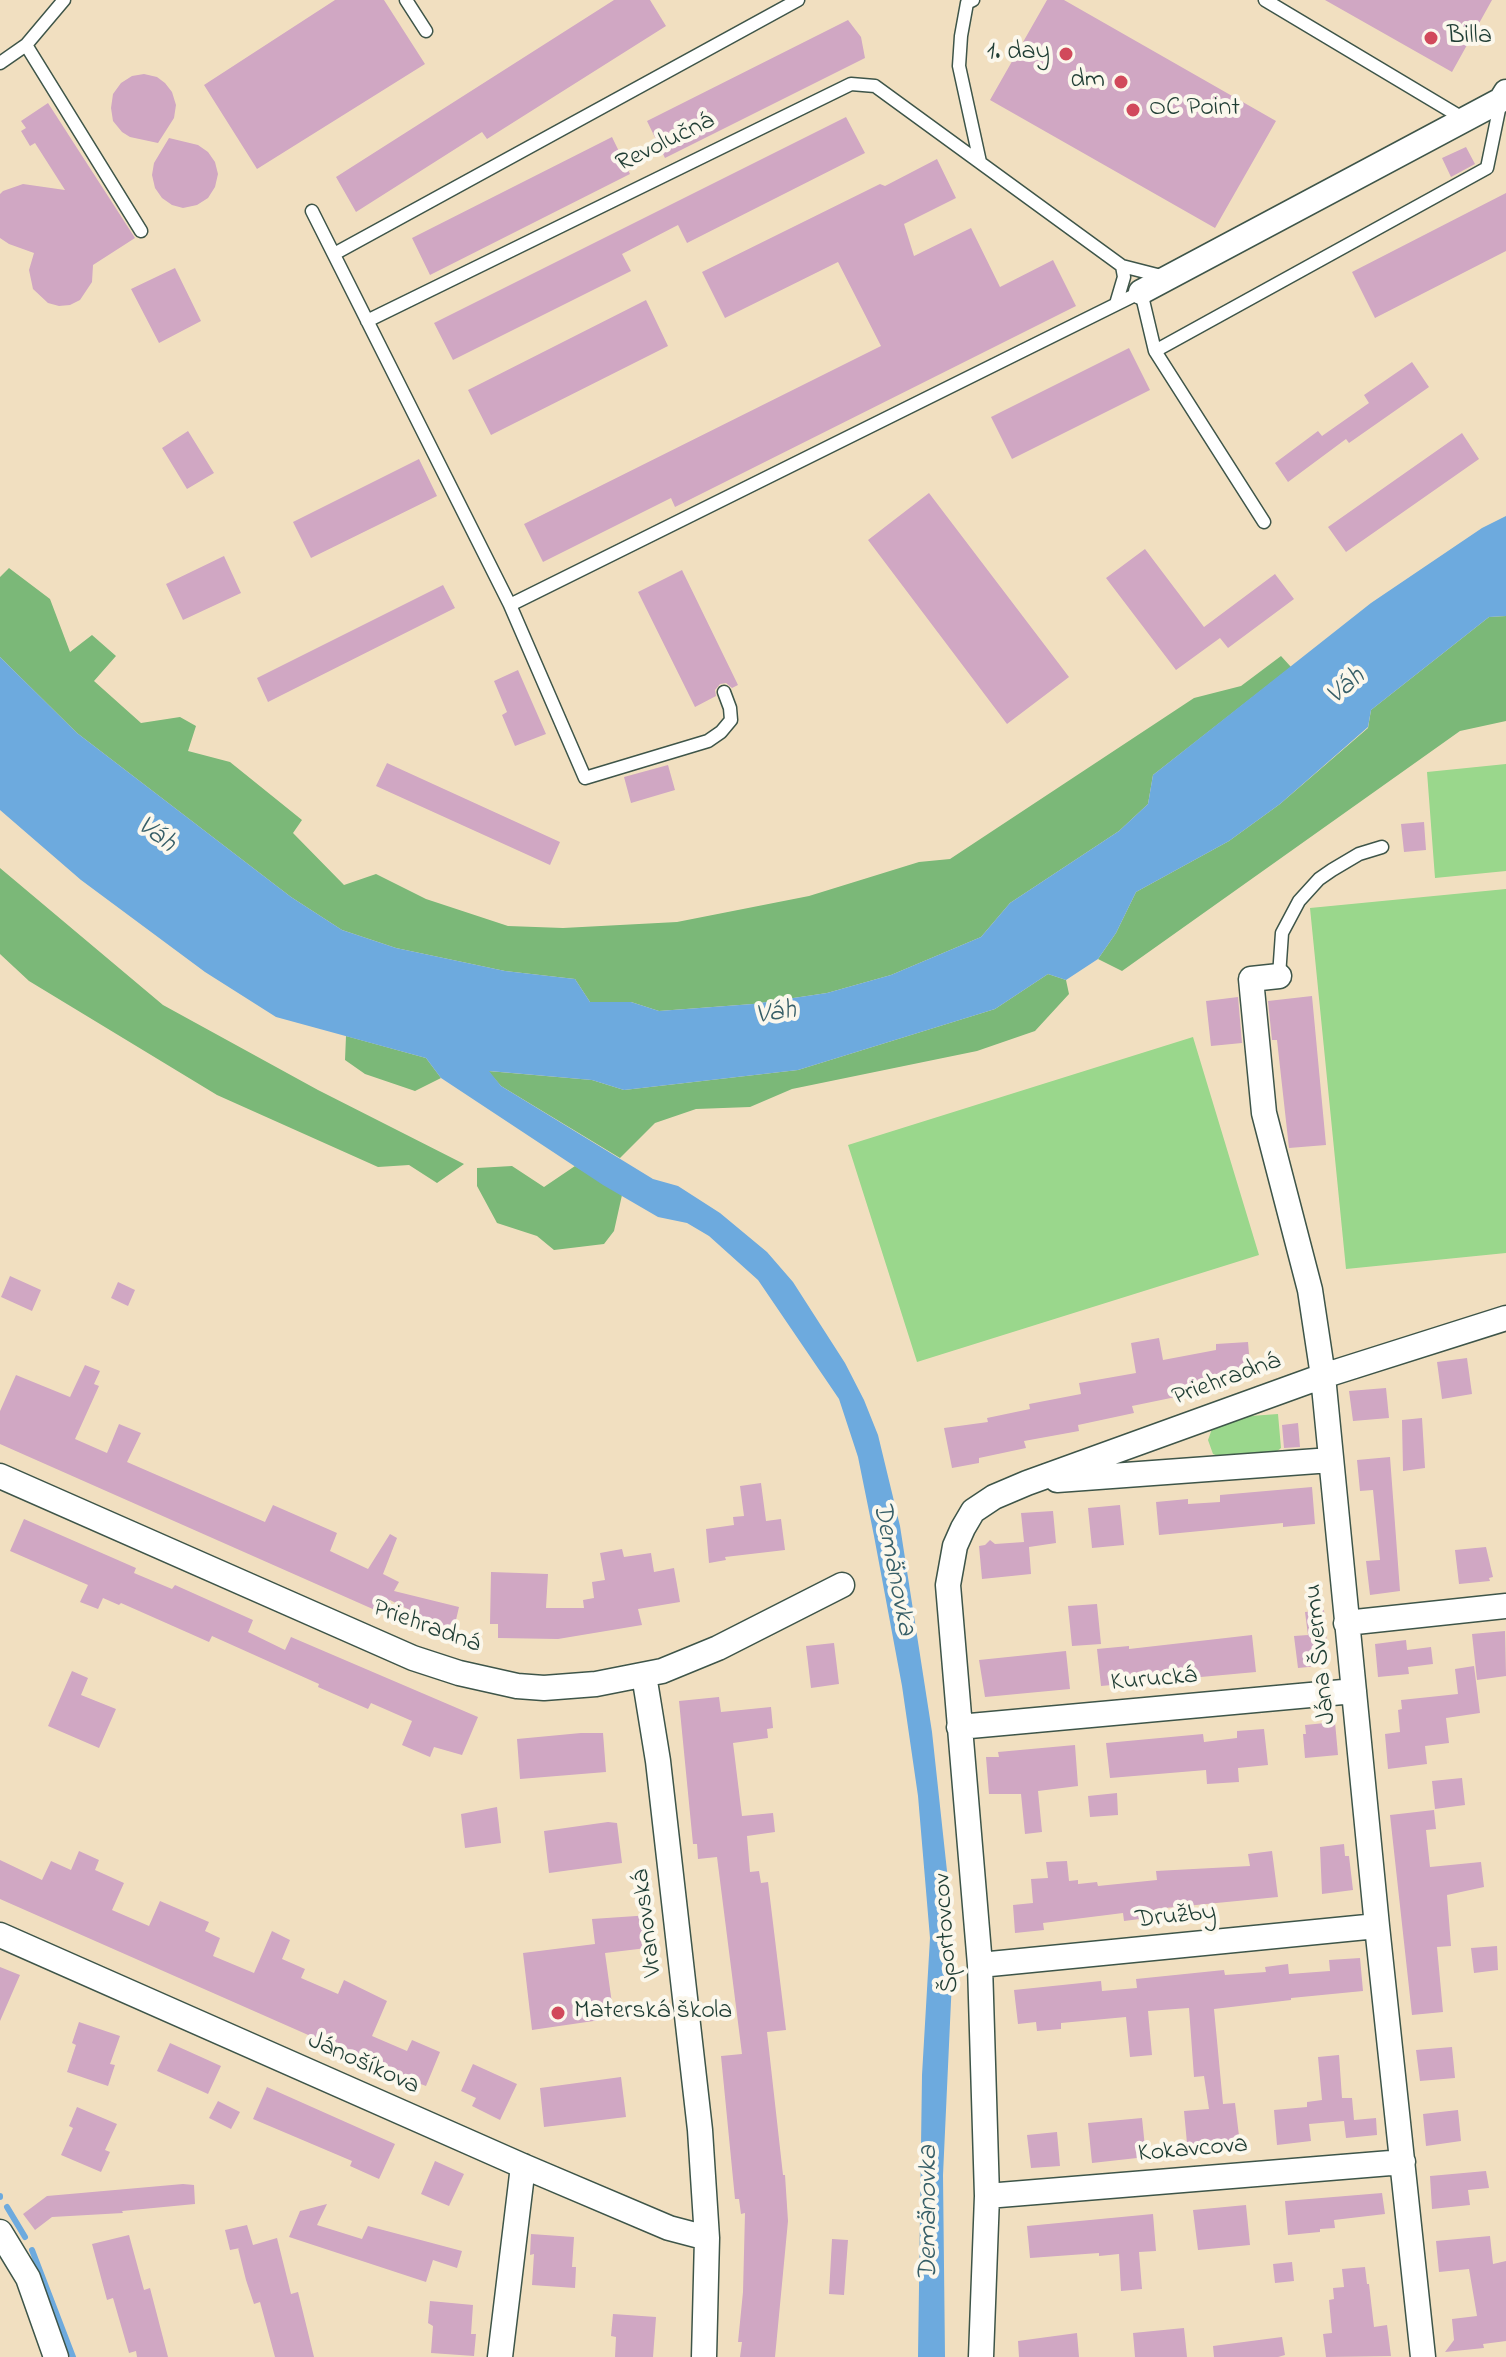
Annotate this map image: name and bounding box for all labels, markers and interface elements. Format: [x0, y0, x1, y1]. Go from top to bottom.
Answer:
place label: Billa [1447, 22, 1492, 54]
marker: Billa [1422, 29, 1440, 47]
place label: 1. day [987, 38, 1050, 70]
marker: 1. day [1057, 45, 1075, 63]
place label: dm [1070, 66, 1105, 98]
marker: dm [1112, 73, 1130, 91]
place label: OC Point [1149, 94, 1240, 126]
marker: OC Point [1124, 101, 1142, 119]
street label: Revolučná [612, 107, 720, 181]
water label: Váh [1321, 662, 1373, 714]
water label: Váh [129, 810, 181, 862]
water label: Váh [754, 996, 798, 1034]
street label: Priehradná [1169, 1347, 1285, 1415]
water label: Demänovka [863, 1499, 921, 1639]
street label: Jána Švermu [1299, 1582, 1345, 1726]
street label: Priehradná [368, 1594, 484, 1662]
street label: Kurucká [1110, 1662, 1198, 1700]
street label: Vranovská [627, 1867, 671, 1979]
street label: Športovcov [928, 1872, 968, 1994]
street label: Družby [1134, 1898, 1218, 1938]
place label: Materská škola [574, 1997, 732, 2029]
marker: Materská škola [549, 2004, 567, 2022]
street label: Jánošíkova [302, 2027, 424, 2103]
street label: Kokavcova [1137, 2131, 1249, 2171]
water label: Demänovka [913, 2145, 947, 2281]

